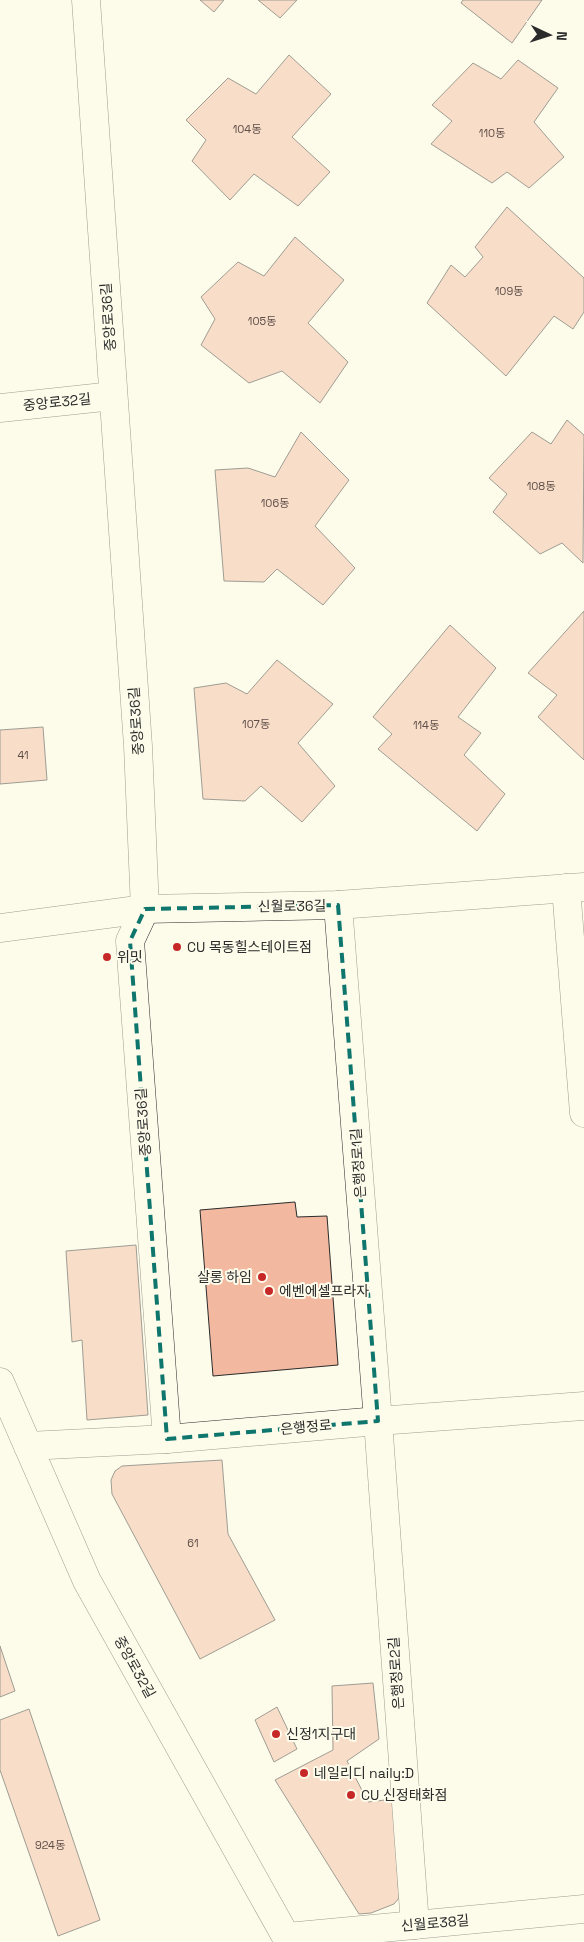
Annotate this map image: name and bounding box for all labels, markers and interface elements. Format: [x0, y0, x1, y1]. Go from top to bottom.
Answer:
north arrow [524, 10, 574, 60]
text: N [553, 31, 571, 41]
house number: 104동 [233, 122, 261, 136]
house number: 110동 [479, 126, 505, 140]
street label: 중앙로36길 [97, 282, 119, 352]
house number: 109동 [495, 284, 523, 298]
house number: 105동 [248, 314, 276, 328]
street label: 중앙로32길 [22, 389, 92, 415]
house number: 108동 [527, 479, 555, 493]
house number: 106동 [261, 496, 289, 510]
street label: 중앙로36길 [125, 686, 147, 756]
house number: 107동 [242, 717, 270, 731]
house number: 114동 [413, 718, 439, 732]
house number: 41 [17, 748, 29, 762]
street label: 신월로36길 [258, 896, 326, 916]
place label: CU 목동힐스테이트점 [187, 938, 312, 956]
marker: CU 목동힐스테이트점 [171, 941, 183, 953]
place label: 위밋 [117, 948, 143, 966]
marker: 위밋 [101, 951, 113, 963]
street label: 중앙로36길 [132, 1087, 154, 1157]
street label: 은행정로1길 [347, 1127, 369, 1199]
place label: 살롱 하임 [197, 1268, 252, 1286]
marker: 살롱 하임 [256, 1271, 268, 1283]
place label: 에벤에셀프라자 [279, 1282, 369, 1300]
marker: 에벤에셀프라자 [263, 1285, 275, 1297]
street label: 은행정로 [280, 1416, 333, 1438]
house number: 61 [187, 1536, 199, 1550]
street label: 중앙로32길 [111, 1633, 159, 1701]
street label: 은행정로2길 [384, 1636, 408, 1710]
place label: 신정1지구대 [286, 1725, 356, 1743]
marker: 신정1지구대 [270, 1728, 282, 1740]
place label: 네일리디 naily:D [314, 1764, 414, 1782]
marker: 네일리디 naily:D [298, 1767, 310, 1779]
place label: CU 신정태화점 [361, 1786, 447, 1804]
marker: CU 신정태화점 [345, 1789, 357, 1801]
house number: 924동 [35, 1838, 65, 1852]
street label: 신월로38길 [400, 1911, 470, 1935]

